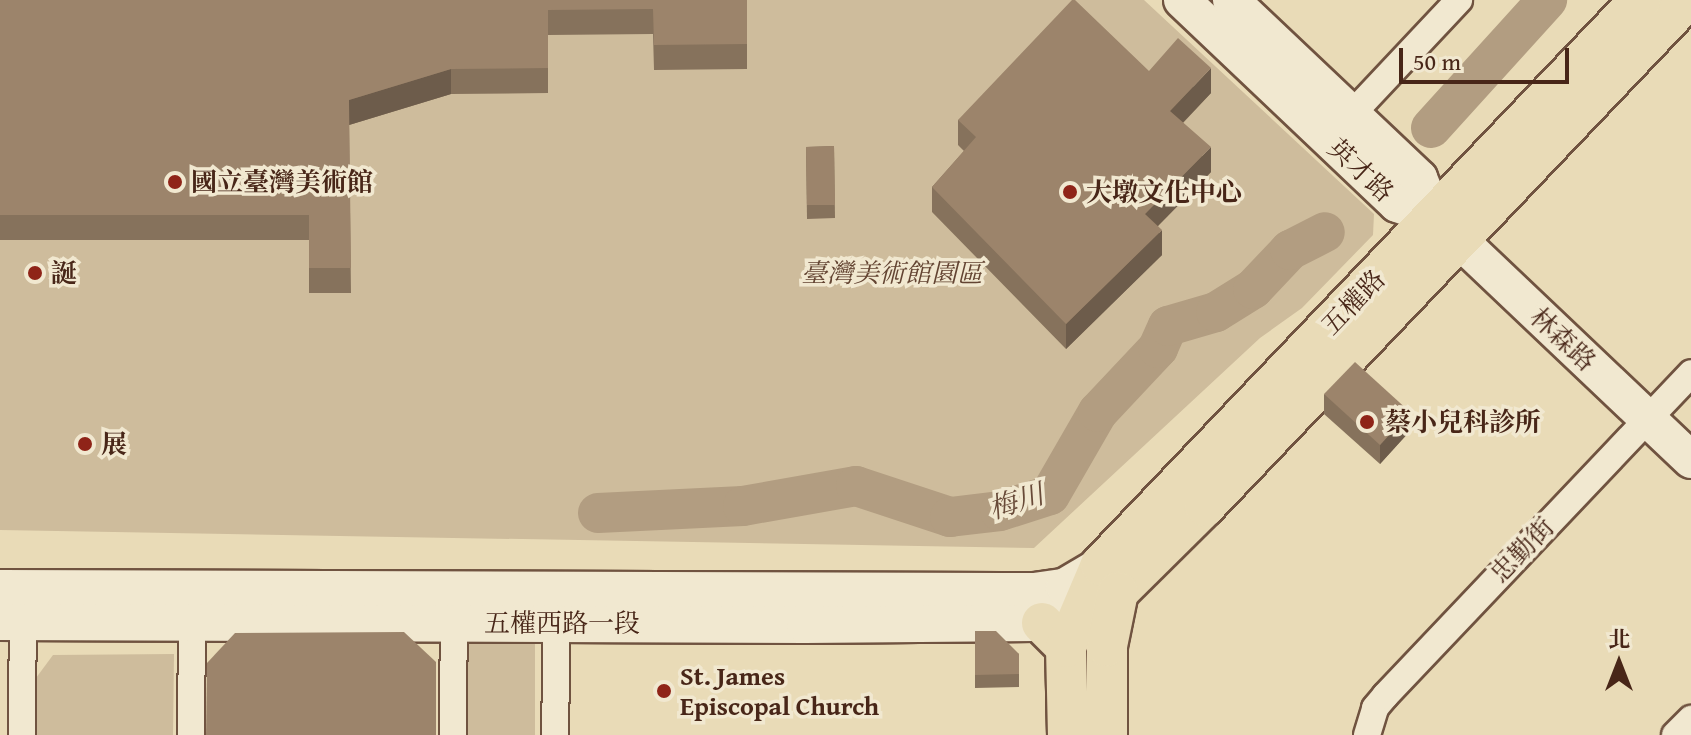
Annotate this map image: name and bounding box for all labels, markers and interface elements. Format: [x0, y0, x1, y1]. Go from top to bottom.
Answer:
scale bar [1403, 32, 1573, 82]
text: 50 m [1413, 44, 1461, 79]
street label: 英才路 [1322, 132, 1400, 208]
place label: 國立臺灣美術館 [191, 166, 373, 198]
marker: 國立臺灣美術館 [166, 173, 184, 191]
place label: 大墩文化中心 [1086, 176, 1242, 208]
marker: 大墩文化中心 [1061, 183, 1079, 201]
place label: 誕 [51, 257, 77, 289]
park label: 臺灣美術館園區 [801, 257, 983, 289]
street label: 五權路 [1315, 263, 1391, 341]
marker: 誕 [26, 264, 44, 282]
street label: 林森路 [1524, 301, 1602, 377]
place label: 蔡小兒科診所 [1385, 406, 1541, 438]
marker: 蔡小兒科診所 [1356, 411, 1378, 433]
place label: 展 [101, 428, 127, 460]
marker: 展 [76, 435, 94, 453]
water label: 梅川 [984, 476, 1048, 526]
street label: 忠勤街 [1484, 511, 1560, 589]
street label: 五權西路一段 [484, 607, 640, 639]
north arrow [1579, 623, 1659, 703]
text: 北 [1608, 623, 1630, 655]
place label: St. James Episcopal Church [680, 660, 879, 722]
marker: St. James Episcopal Church [655, 682, 673, 700]

